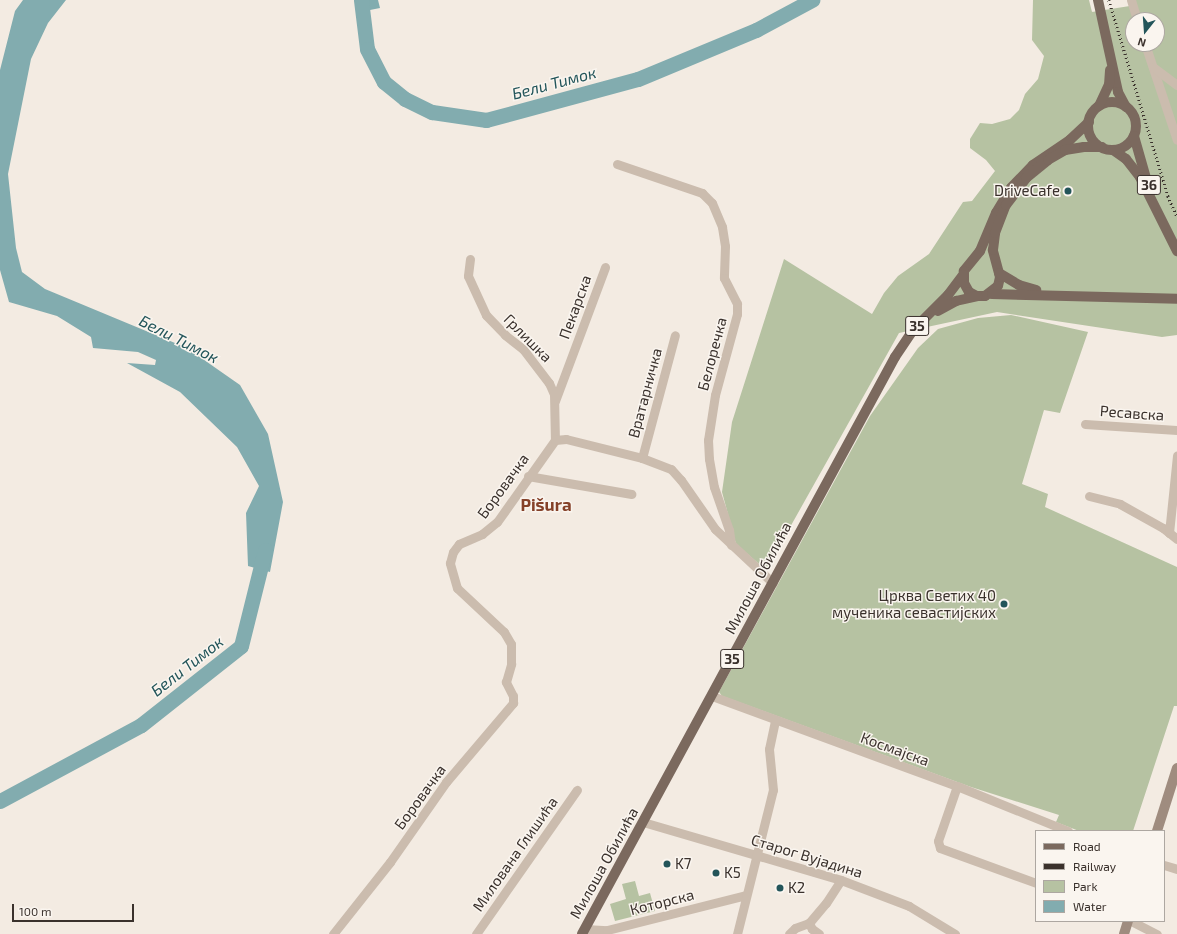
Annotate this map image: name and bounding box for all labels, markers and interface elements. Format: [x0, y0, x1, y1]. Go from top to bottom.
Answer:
north arrow [1125, 12, 1165, 52]
text: N [1136, 36, 1147, 50]
water label: Бели Тимок [510, 63, 598, 103]
road number: 36 [1136, 173, 1162, 197]
place label: DriveCafe [994, 182, 1060, 200]
marker: DriveCafe [1063, 186, 1073, 196]
street label: Пекарска [555, 272, 595, 342]
street label: Грлишка [500, 310, 556, 366]
water label: Бели Тимок [136, 311, 222, 367]
road number: 35 [905, 314, 929, 338]
street label: Белоречка [694, 315, 730, 393]
street label: Вратарничка [624, 346, 666, 440]
street label: Ресавска [1099, 402, 1165, 424]
street label: Боровачка [473, 450, 533, 522]
district label: Pišura [520, 495, 572, 515]
street label: Милоша Обилића [721, 519, 795, 637]
place label: Црква Светих 40 мученика севастијских [832, 586, 996, 621]
marker: Црква Светих 40 мученика севастијских [999, 599, 1009, 609]
water label: Бели Тимок [147, 632, 227, 700]
road number: 35 [720, 647, 744, 671]
street label: Космајска [858, 728, 932, 770]
street label: Боровачка [390, 761, 450, 833]
street label: Милована Глишића [469, 793, 561, 915]
street label: Милоша Обилића [566, 804, 642, 922]
street label: Старог Вујадина [749, 830, 865, 882]
legend [1035, 830, 1165, 922]
text: Road [1073, 839, 1101, 853]
place label: K7 [675, 855, 692, 873]
marker: K7 [662, 859, 672, 869]
text: Railway [1073, 859, 1116, 873]
place label: K5 [724, 864, 741, 882]
marker: K5 [711, 868, 721, 878]
place label: K2 [788, 879, 805, 897]
text: Park [1073, 879, 1098, 893]
marker: K2 [775, 883, 785, 893]
street label: Которска [628, 885, 696, 919]
scale bar [14, 896, 136, 922]
text: Water [1073, 899, 1107, 913]
text: 100 m [19, 904, 51, 918]

